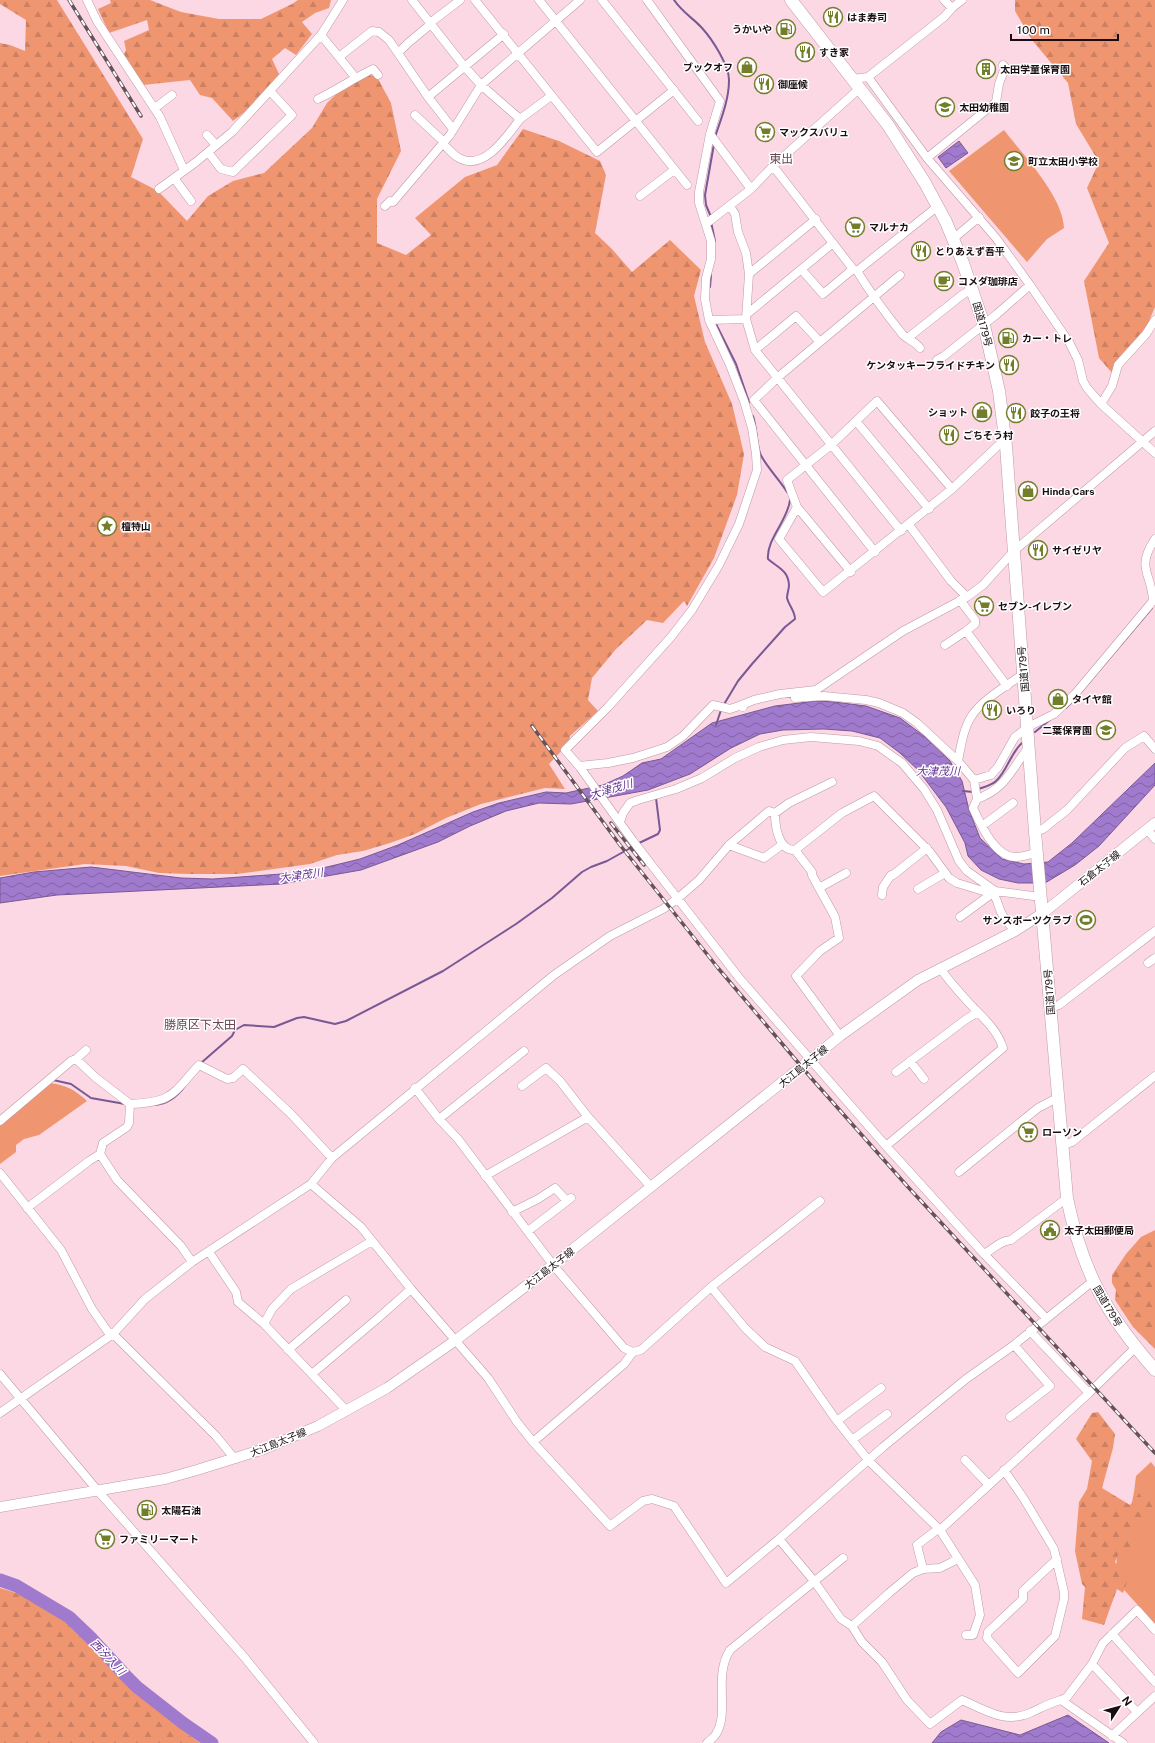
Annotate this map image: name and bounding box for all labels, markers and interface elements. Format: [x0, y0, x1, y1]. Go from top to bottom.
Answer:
restaurant icon: はま寿司 [822, 6, 844, 28]
place label: はま寿司 [847, 11, 887, 23]
scale bar [1011, 16, 1118, 42]
fuel station icon: うかいや [775, 18, 797, 40]
place label: うかいや [732, 23, 772, 35]
text: 100 m [1017, 23, 1050, 37]
restaurant icon: すき家 [794, 41, 816, 63]
place label: すき家 [819, 46, 849, 58]
shop icon: ブックオフ [736, 56, 758, 78]
building icon: 太田学童保育園 [975, 58, 997, 80]
place label: ブックオフ [683, 61, 733, 73]
place label: 太田学童保育園 [1000, 63, 1070, 75]
restaurant icon: 御座候 [753, 73, 775, 95]
place label: 御座候 [777, 78, 808, 90]
school or university icon: 太田幼稚園 [934, 96, 956, 118]
place label: 太田幼稚園 [959, 101, 1009, 113]
supermarket icon: マックスバリュ [754, 121, 776, 143]
place label: マックスバリュ [779, 126, 849, 138]
school or university icon: 町立太田小学校 [1003, 150, 1025, 172]
district label: 東出 [769, 152, 793, 166]
place label: 町立太田小学校 [1028, 155, 1098, 167]
supermarket icon: マルナカ [844, 216, 866, 238]
place label: マルナカ [869, 221, 909, 233]
restaurant icon: とりあえず吾平 [910, 240, 932, 262]
place label: とりあえず吾平 [935, 245, 1005, 257]
cafe icon: コメダ珈琲店 [933, 270, 955, 292]
place label: コメダ珈琲店 [958, 275, 1018, 287]
street label: 国道179号 [971, 300, 995, 348]
fuel station icon: カー・トレ [997, 327, 1019, 349]
place label: カー・トレ [1022, 332, 1072, 344]
restaurant icon: ケンタッキーフライドチキン [998, 354, 1020, 376]
place label: ケンタッキーフライドチキン [866, 359, 995, 371]
shop icon: ショット [971, 401, 993, 423]
restaurant icon: 餃子の王将 [1005, 402, 1027, 424]
place label: ショット [928, 406, 968, 418]
place label: 餃子の王将 [1030, 407, 1080, 419]
restaurant icon: ごちそう村 [938, 424, 960, 446]
place label: ごちそう村 [963, 429, 1013, 441]
shop icon: Hinda Cars [1017, 480, 1039, 502]
place label: Hinda Cars [1042, 485, 1094, 497]
place icon: 檀特山 [96, 515, 118, 537]
place label: 檀特山 [121, 520, 151, 532]
restaurant icon: サイゼリヤ [1027, 539, 1049, 561]
place label: サイゼリヤ [1052, 544, 1102, 556]
supermarket icon: セブン-イレブン [973, 595, 995, 617]
place label: セブン-イレブン [998, 600, 1072, 612]
street label: 国道179号 [1015, 646, 1031, 692]
shop icon: タイヤ館 [1047, 688, 1069, 710]
place label: タイヤ館 [1072, 693, 1112, 705]
restaurant icon: いろり [981, 699, 1003, 721]
place label: いろり [1006, 704, 1036, 716]
school or university icon: 二葉保育園 [1095, 719, 1117, 741]
place label: 二葉保育園 [1042, 724, 1092, 736]
water label: 大津茂川 [916, 765, 961, 777]
water label: 大津茂川 [588, 777, 635, 801]
street label: 石倉太子線 [1076, 848, 1122, 888]
water label: 大津茂川 [278, 866, 325, 884]
sports icon: サンスポーツクラブ [1075, 909, 1097, 931]
place label: サンスポーツクラブ [982, 914, 1072, 926]
street label: 国道179号 [1041, 969, 1057, 1015]
district label: 勝原区下太田 [164, 1018, 236, 1032]
street label: 大江島太子線 [776, 1042, 830, 1090]
supermarket icon: ローソン [1017, 1121, 1039, 1143]
place label: ローソン [1042, 1126, 1082, 1138]
public building icon: 太子太田郵便局 [1039, 1219, 1061, 1241]
place label: 太子太田郵便局 [1064, 1224, 1134, 1236]
street label: 大江島太子線 [522, 1245, 576, 1291]
street label: 国道179号 [1091, 1283, 1125, 1329]
street label: 大江島太子線 [248, 1425, 308, 1459]
fuel station icon: 太陽石油 [136, 1499, 158, 1521]
place label: 太陽石油 [161, 1504, 201, 1516]
supermarket icon: ファミリーマート [94, 1528, 116, 1550]
place label: ファミリーマート [119, 1533, 199, 1545]
water label: 西汐入川 [88, 1637, 128, 1678]
north arrow [1099, 1687, 1139, 1727]
text: N [1120, 1694, 1134, 1708]

